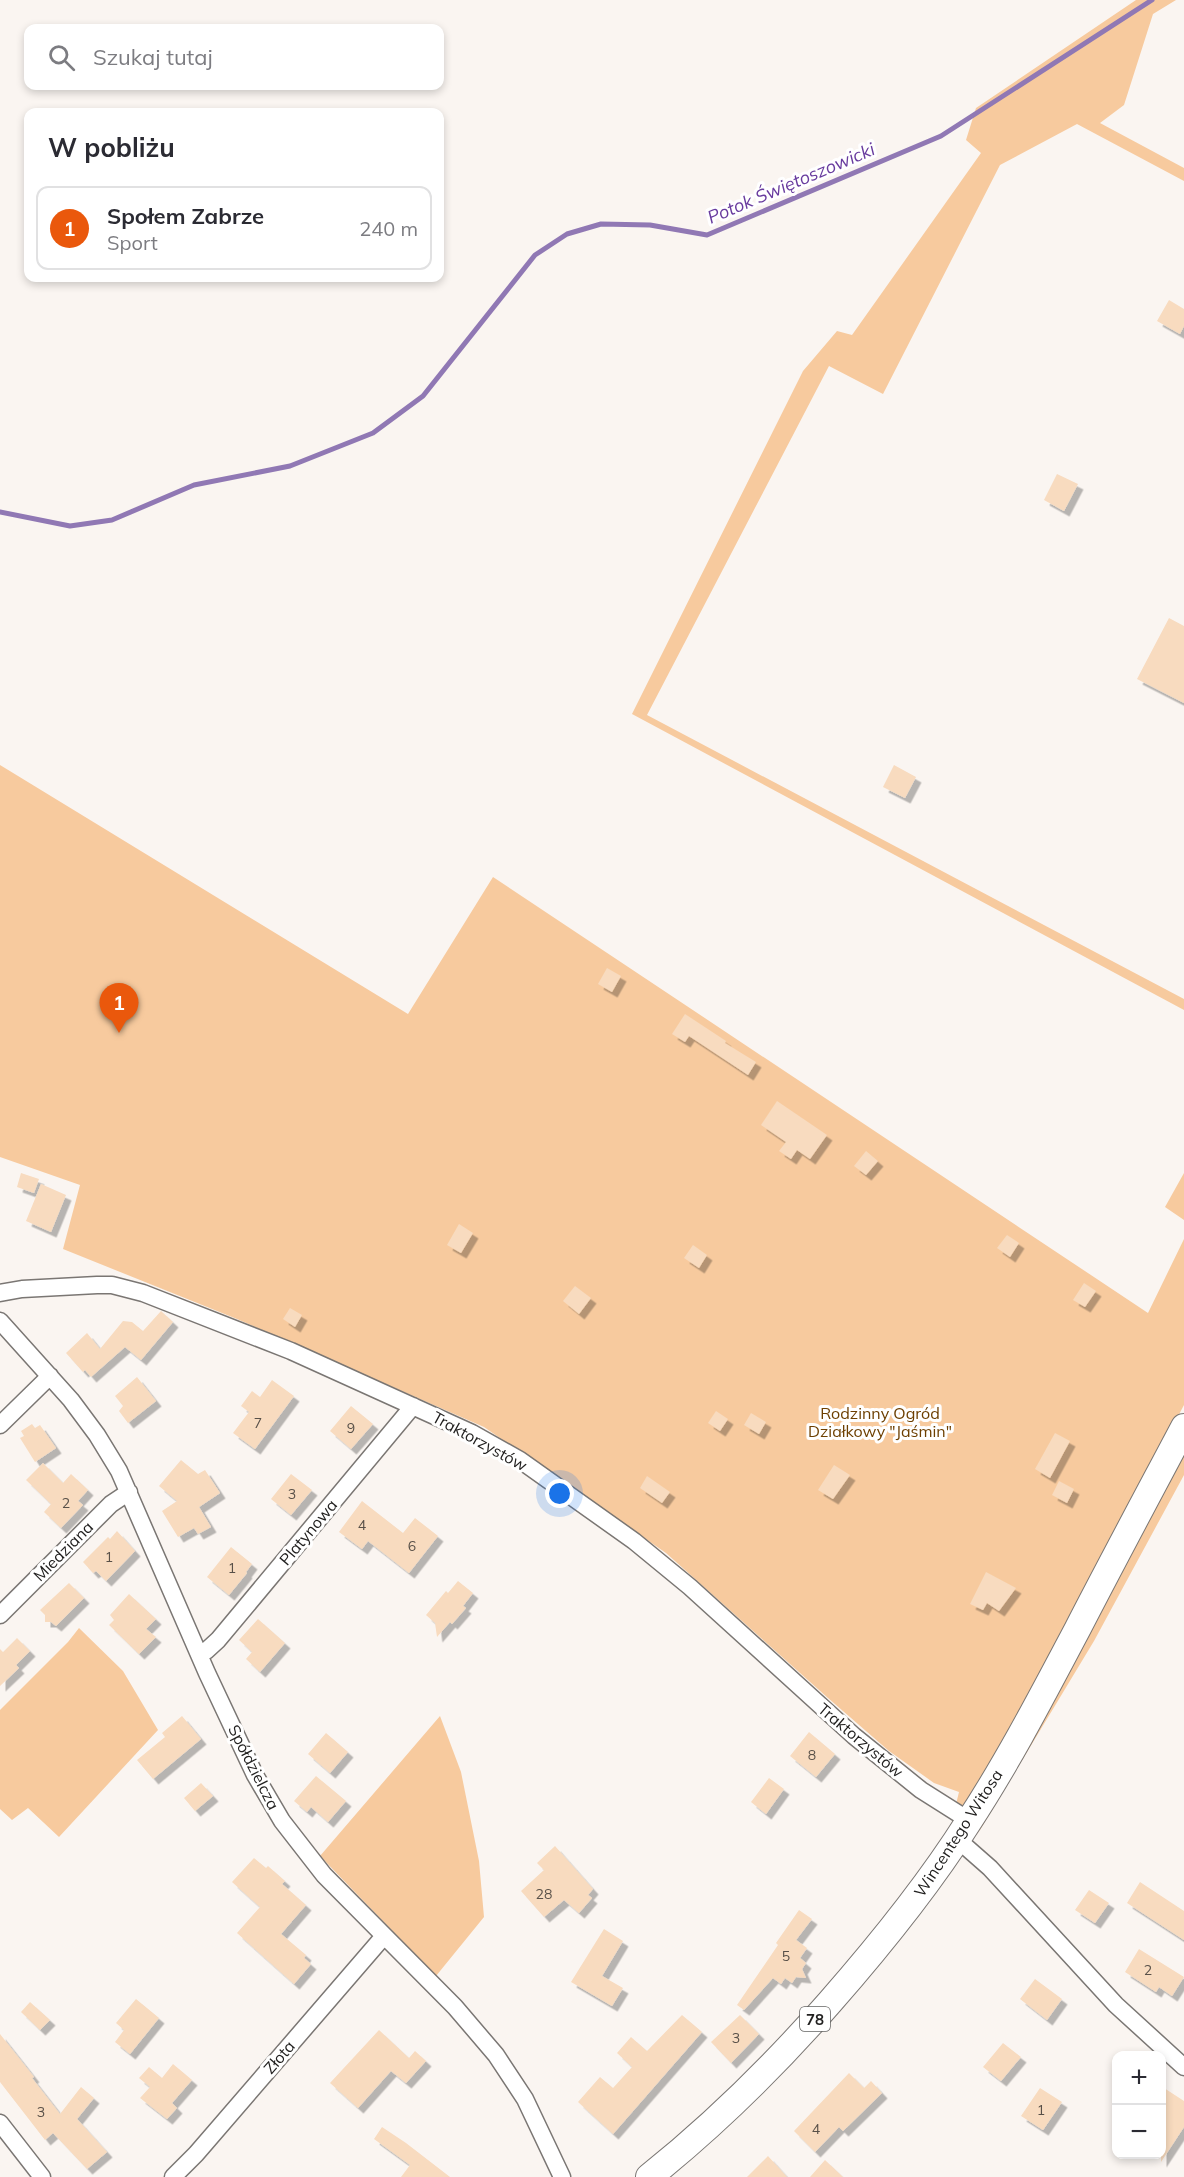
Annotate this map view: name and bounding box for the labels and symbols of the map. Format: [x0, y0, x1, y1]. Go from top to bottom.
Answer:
water label: Potok Świętoszowicki [704, 137, 879, 229]
pin: 1 [100, 984, 138, 1033]
park label: Rodzinny Ogród Działkowy "Jaśmin" [808, 1403, 952, 1441]
street label: Traktorzystów [429, 1407, 531, 1475]
house number: 7 [254, 1414, 262, 1432]
house number: 9 [347, 1419, 355, 1437]
your location [545, 1479, 574, 1508]
house number: 3 [288, 1485, 296, 1503]
house number: 2 [62, 1494, 70, 1512]
street label: Platynowa [275, 1495, 341, 1569]
house number: 4 [358, 1516, 367, 1534]
street label: Miedziana [29, 1517, 97, 1585]
house number: 6 [408, 1537, 416, 1555]
house number: 1 [105, 1548, 113, 1566]
house number: 1 [228, 1559, 236, 1577]
street label: Traktorzystów [814, 1699, 908, 1782]
street label: Spółdzielcza [224, 1721, 284, 1813]
house number: 8 [808, 1746, 816, 1764]
street label: Wincentego Witosa [909, 1766, 1007, 1900]
house number: 28 [536, 1885, 552, 1903]
house number: 5 [782, 1947, 790, 1965]
house number: 2 [1144, 1961, 1152, 1979]
road number: 78 [800, 2007, 830, 2031]
house number: 3 [732, 2029, 740, 2047]
street label: Złota [259, 2036, 299, 2078]
house number: 1 [1037, 2101, 1045, 2119]
house number: 3 [37, 2103, 45, 2121]
house number: 4 [812, 2120, 821, 2138]

